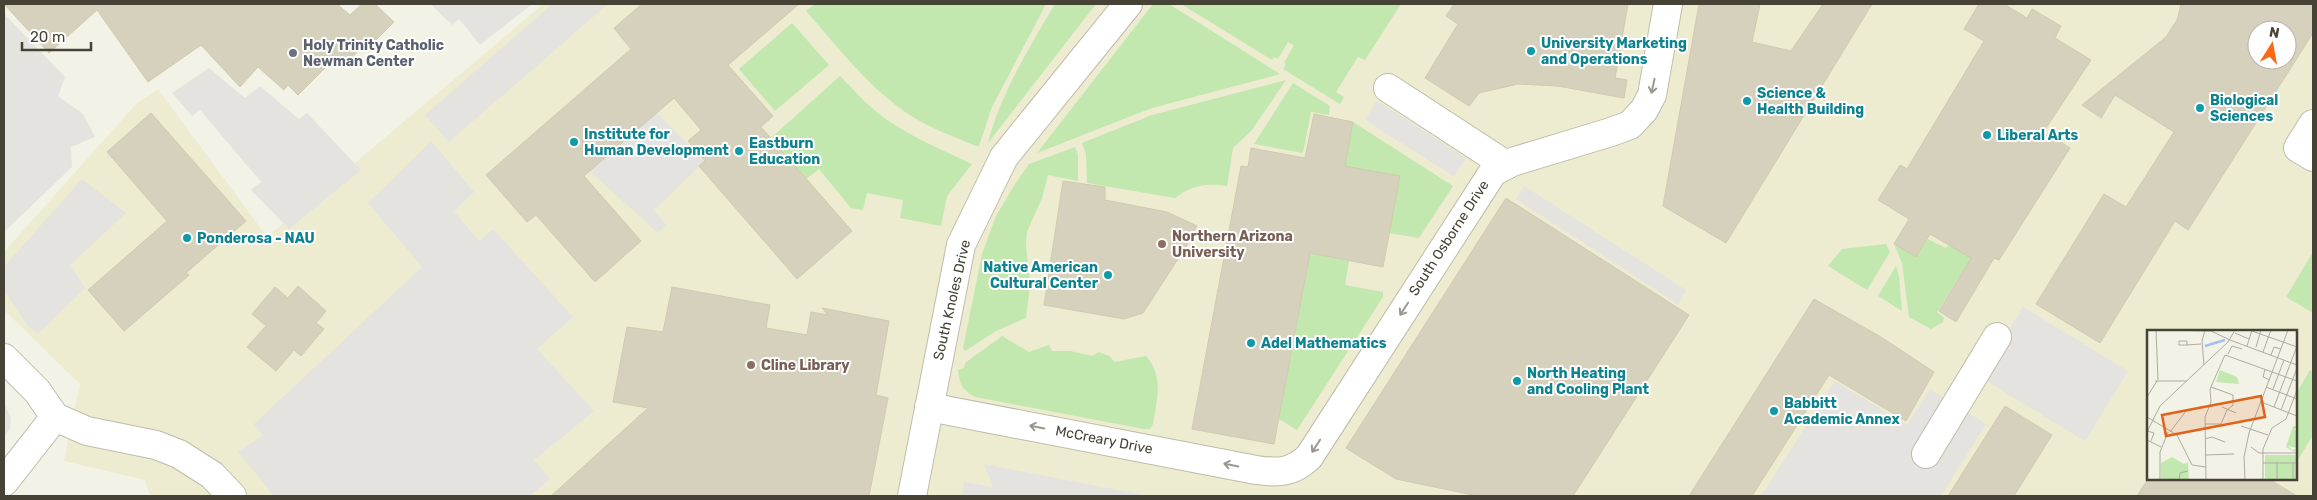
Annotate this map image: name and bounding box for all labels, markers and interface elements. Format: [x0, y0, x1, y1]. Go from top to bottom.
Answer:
scale bar [22, 20, 91, 52]
north arrow [2247, 20, 2297, 70]
text: N [2268, 23, 2281, 42]
text: 20 m [30, 28, 65, 46]
place label: University Marketing and Operations [1541, 35, 1687, 68]
place label: Holy Trinity Catholic Newman Center [303, 37, 444, 70]
marker: University Marketing and Operations [1525, 45, 1537, 57]
marker: Holy Trinity Catholic Newman Center [287, 47, 299, 59]
one-way arrow [1648, 78, 1658, 94]
place label: Science & Health Building [1757, 85, 1864, 118]
place label: Biological Sciences [2210, 92, 2278, 125]
marker: Science & Health Building [1741, 95, 1753, 107]
marker: Biological Sciences [2194, 102, 2206, 114]
place label: Institute for Human Development [584, 126, 729, 159]
place label: Liberal Arts [1997, 127, 2079, 144]
marker: Liberal Arts [1981, 129, 1993, 141]
place label: Eastburn Education [749, 135, 820, 168]
marker: Institute for Human Development [568, 136, 580, 148]
marker: Eastburn Education [733, 145, 745, 157]
street label: South Osborne Drive [1405, 177, 1493, 299]
place label: Northern Arizona University [1172, 228, 1293, 261]
place label: Ponderosa - NAU [197, 230, 315, 247]
marker: Ponderosa - NAU [181, 232, 193, 244]
street label: South Knoles Drive [930, 238, 974, 362]
marker: Northern Arizona University [1156, 238, 1168, 250]
place label: Native American Cultural Center [983, 259, 1099, 292]
marker: Native American Cultural Center [1102, 269, 1114, 281]
one-way arrow [1398, 301, 1408, 315]
inset map [2147, 330, 2297, 480]
place label: Adel Mathematics [1261, 335, 1387, 352]
marker: Adel Mathematics [1245, 337, 1257, 349]
place label: Cline Library [761, 357, 850, 374]
marker: Cline Library [745, 359, 757, 371]
place label: North Heating and Cooling Plant [1527, 365, 1650, 398]
marker: North Heating and Cooling Plant [1511, 375, 1523, 387]
place label: Babbitt Academic Annex [1784, 395, 1900, 428]
marker: Babbitt Academic Annex [1768, 405, 1780, 417]
one-way arrow [1030, 422, 1046, 432]
street label: McCreary Drive [1054, 422, 1154, 458]
one-way arrow [1311, 438, 1321, 452]
one-way arrow [1223, 460, 1239, 470]

